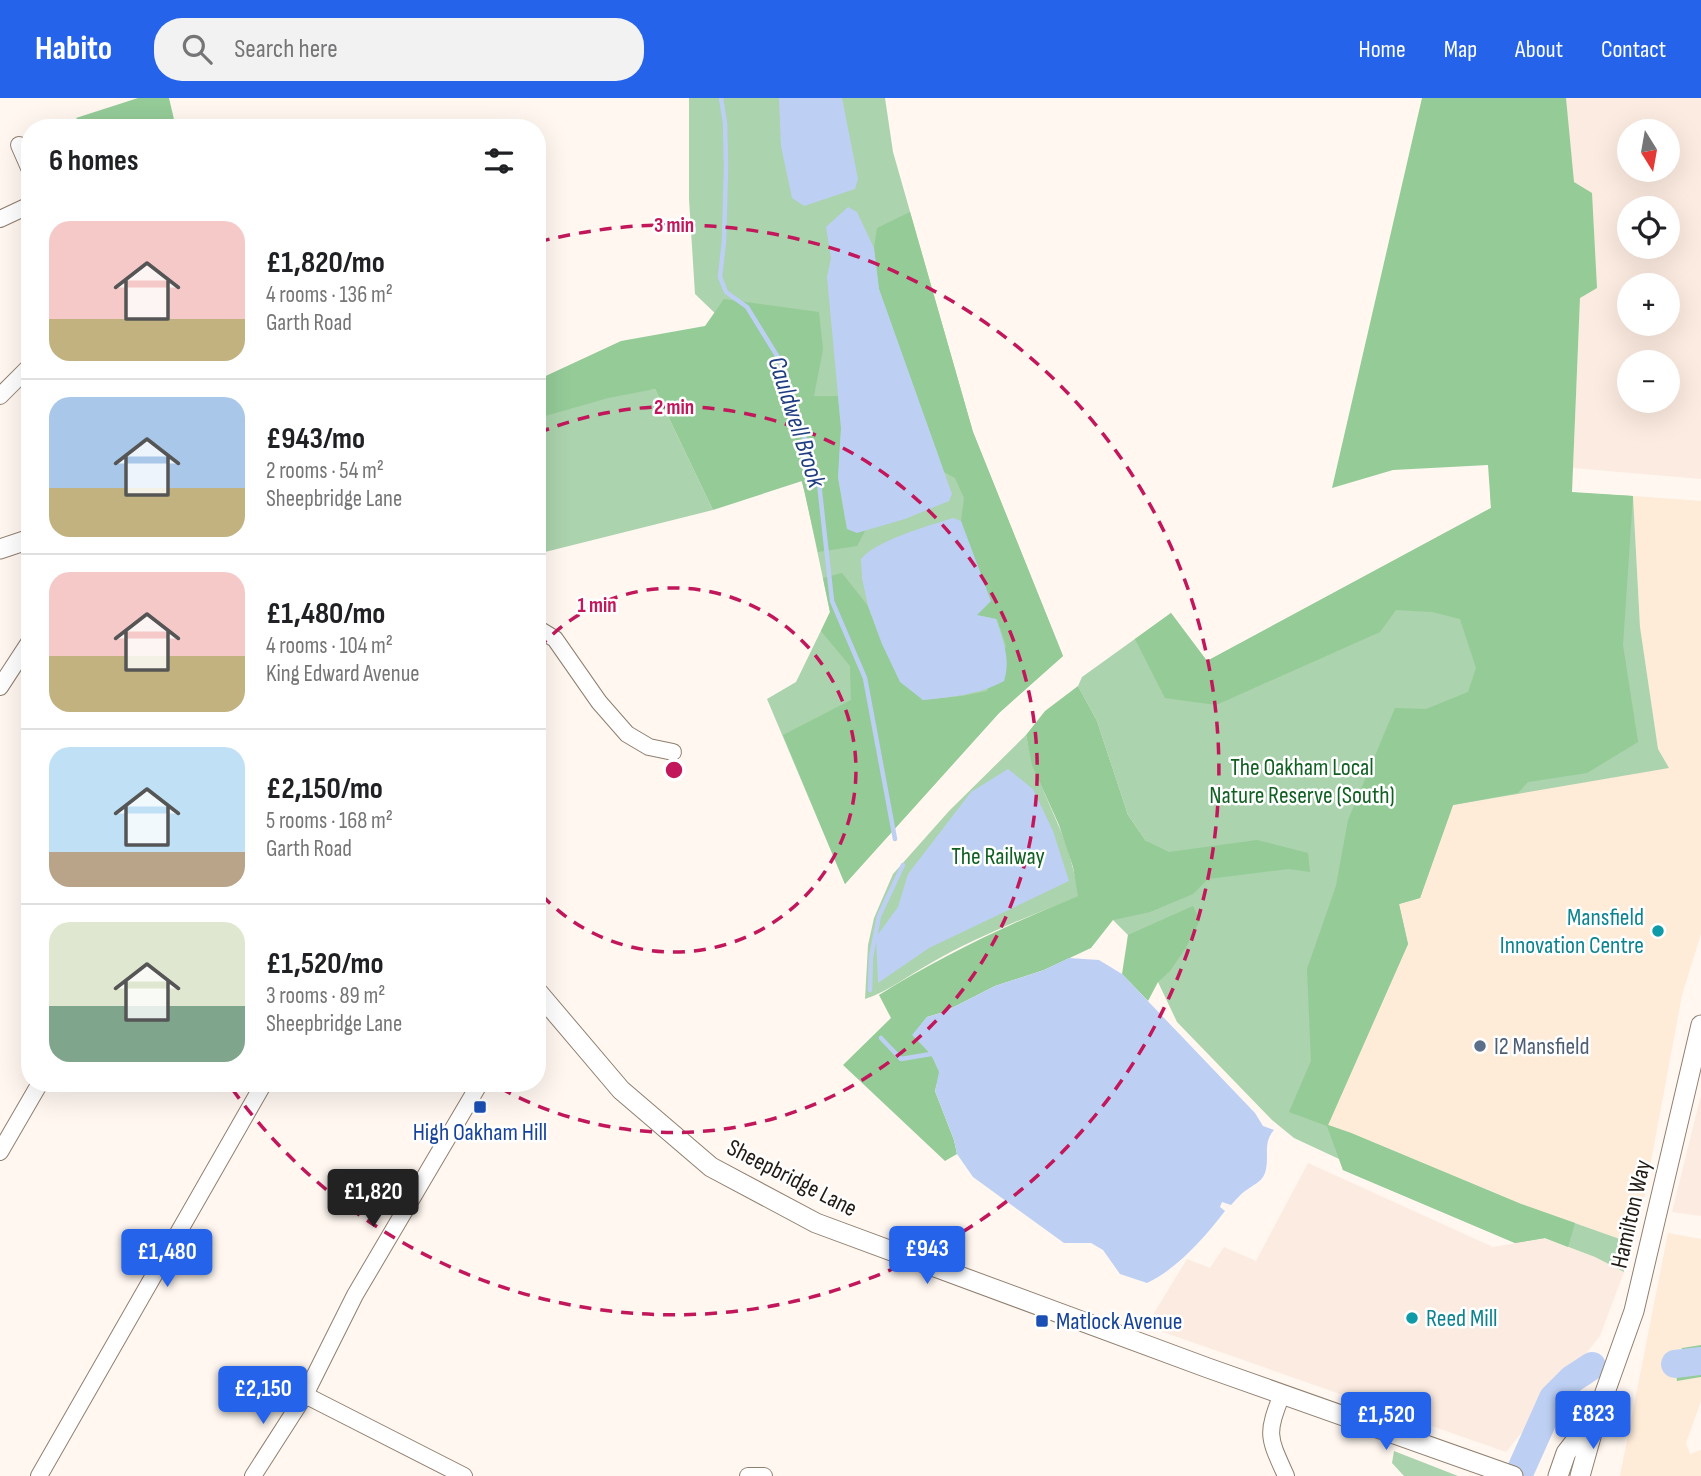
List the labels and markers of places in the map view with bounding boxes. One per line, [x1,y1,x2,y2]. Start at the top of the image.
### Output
centre of rings [662,758,686,782]
place label: Mansfield Innovation Centre [1500,903,1644,960]
marker: Mansfield Innovation Centre [1650,923,1666,939]
place label: I2 Mansfield [1494,1032,1590,1061]
marker: I2 Mansfield [1472,1038,1488,1054]
marker: High Oakham Hill [472,1099,488,1115]
place label: High Oakham Hill [413,1118,547,1147]
pin: £1,820 [316,1170,430,1229]
pin: £943 [886,1226,968,1286]
pin: £1,480 [110,1230,224,1289]
place label: Reed Mill [1426,1304,1498,1333]
place label: Matlock Avenue [1056,1307,1183,1336]
marker: Reed Mill [1404,1310,1420,1326]
marker: Matlock Avenue [1034,1313,1050,1329]
pin: £2,150 [206,1366,320,1426]
pin: £1,520 [1329,1392,1443,1452]
pin: £823 [1552,1392,1634,1451]

